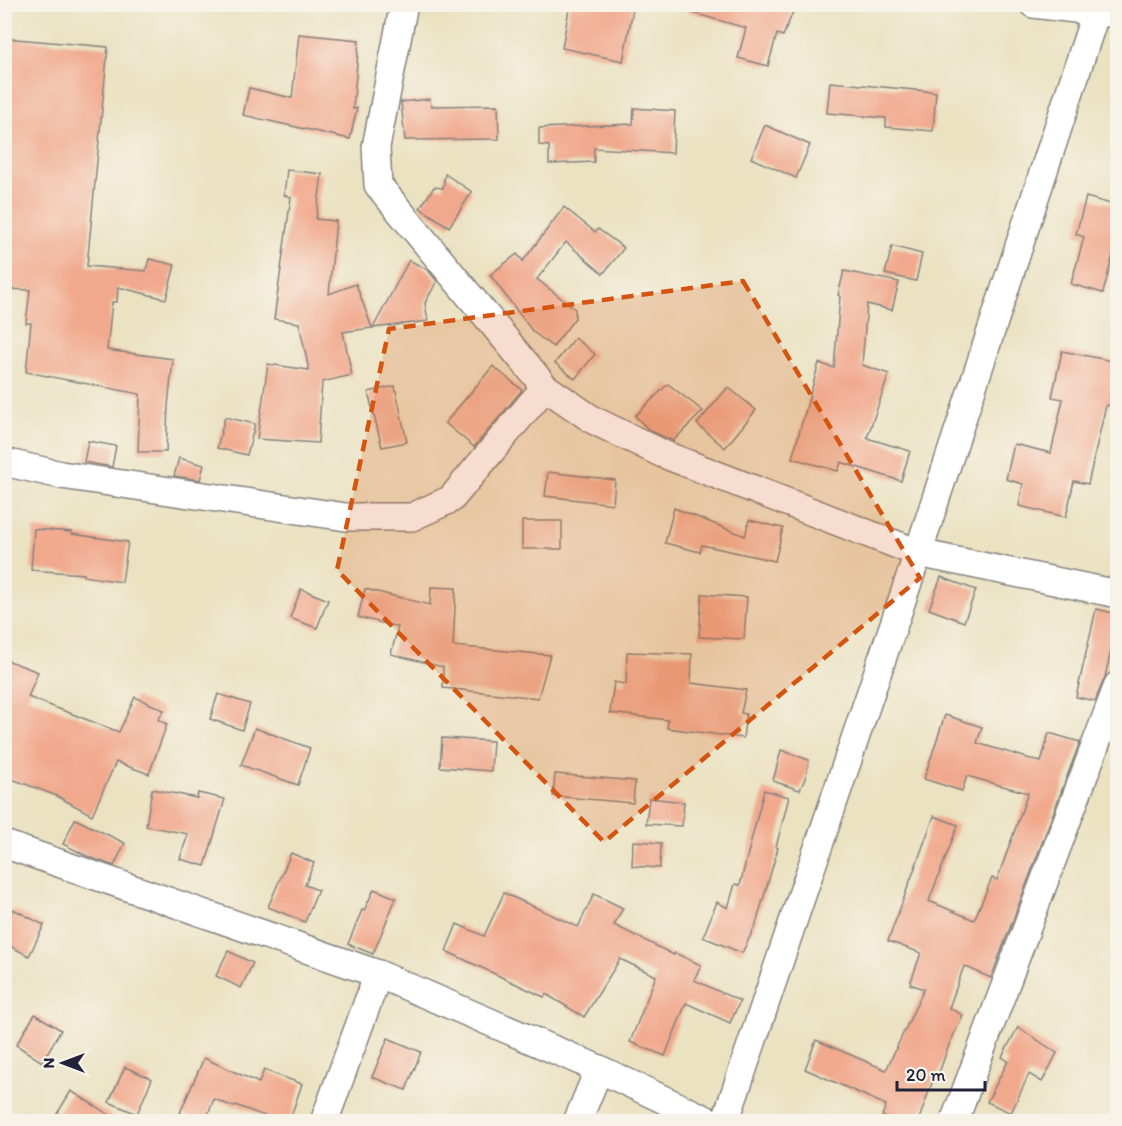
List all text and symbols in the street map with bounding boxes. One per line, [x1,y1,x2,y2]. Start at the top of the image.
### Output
north arrow [33,1033,93,1093]
scale bar [897,1054,986,1092]
text: N [39,1058,58,1068]
text: 20 m [906,1064,946,1086]

